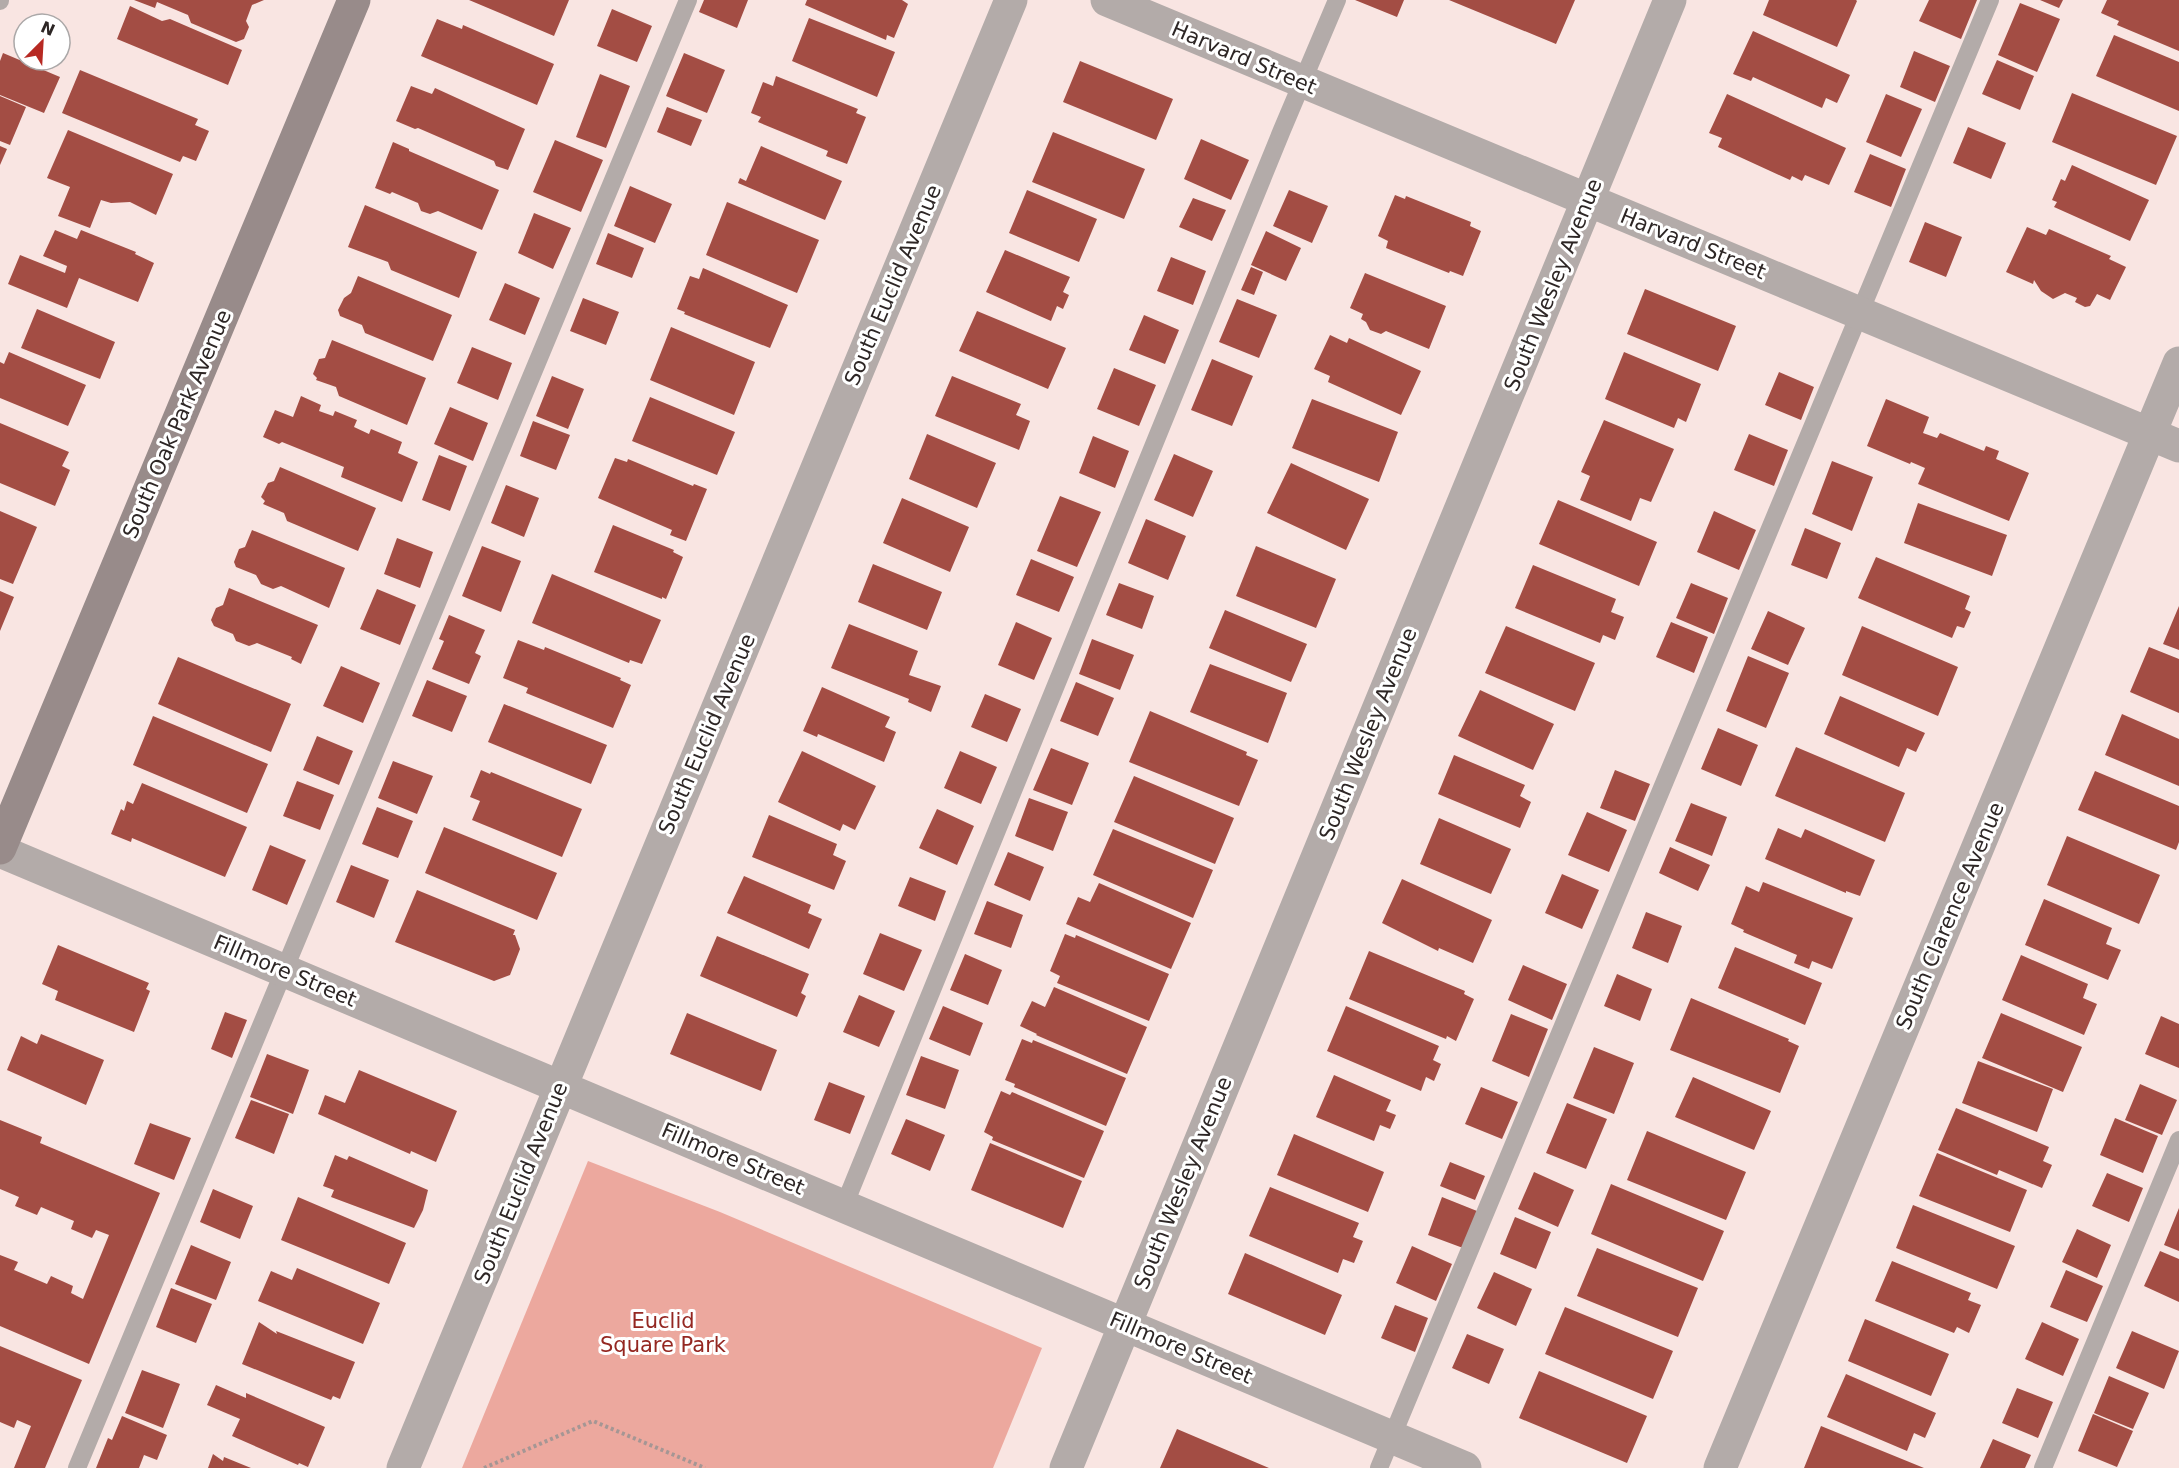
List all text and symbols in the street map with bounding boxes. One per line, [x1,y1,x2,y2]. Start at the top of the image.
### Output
north arrow [12,12,72,72]
text: N [38,17,58,40]
street label: Harvard Street [1168,17,1320,99]
street label: South Wesley Avenue [1499,175,1607,395]
street label: South Euclid Avenue [840,181,946,389]
street label: Harvard Street [1617,204,1769,284]
street label: South Oak Park Avenue [118,306,236,542]
street label: South Wesley Avenue [1314,624,1422,844]
street label: South Euclid Avenue [654,630,760,838]
street label: South Clarence Avenue [1891,799,2009,1033]
street label: Fillmore Street [210,930,360,1012]
street label: South Wesley Avenue [1129,1073,1237,1293]
street label: South Euclid Avenue [470,1079,572,1287]
street label: Fillmore Street [658,1118,808,1200]
street label: Fillmore Street [1106,1307,1256,1389]
park label: Euclid Square Park [600,1309,727,1357]

